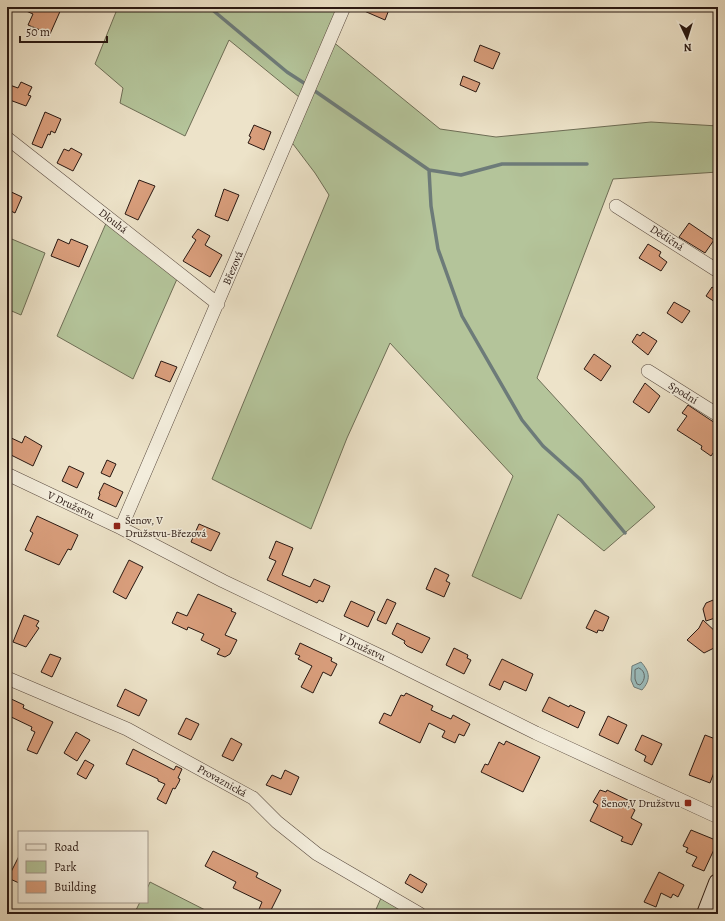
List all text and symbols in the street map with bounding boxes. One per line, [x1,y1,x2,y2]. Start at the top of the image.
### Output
scale bar [20,18,107,44]
north arrow [667,18,707,58]
text: 50 m [26,24,50,40]
text: N [683,40,692,55]
street label: Dlouhá [95,205,131,238]
street label: Dědičná [647,221,688,255]
street label: Březová [219,248,247,287]
street label: Spodní [665,378,701,408]
street label: V Družstvu [44,487,97,523]
place label: Šenov, V Družstvu-Březová [125,513,207,541]
marker: Šenov, V Družstvu-Březová [112,521,122,531]
street label: V Družstvu [335,629,388,665]
street label: Provaznická [195,761,250,801]
place label: Šenov,V Družstvu [601,796,680,811]
marker: Šenov,V Družstvu [683,798,693,808]
legend [18,831,148,903]
text: Road [54,839,80,855]
text: Park [54,859,77,875]
text: Building [54,879,96,895]

